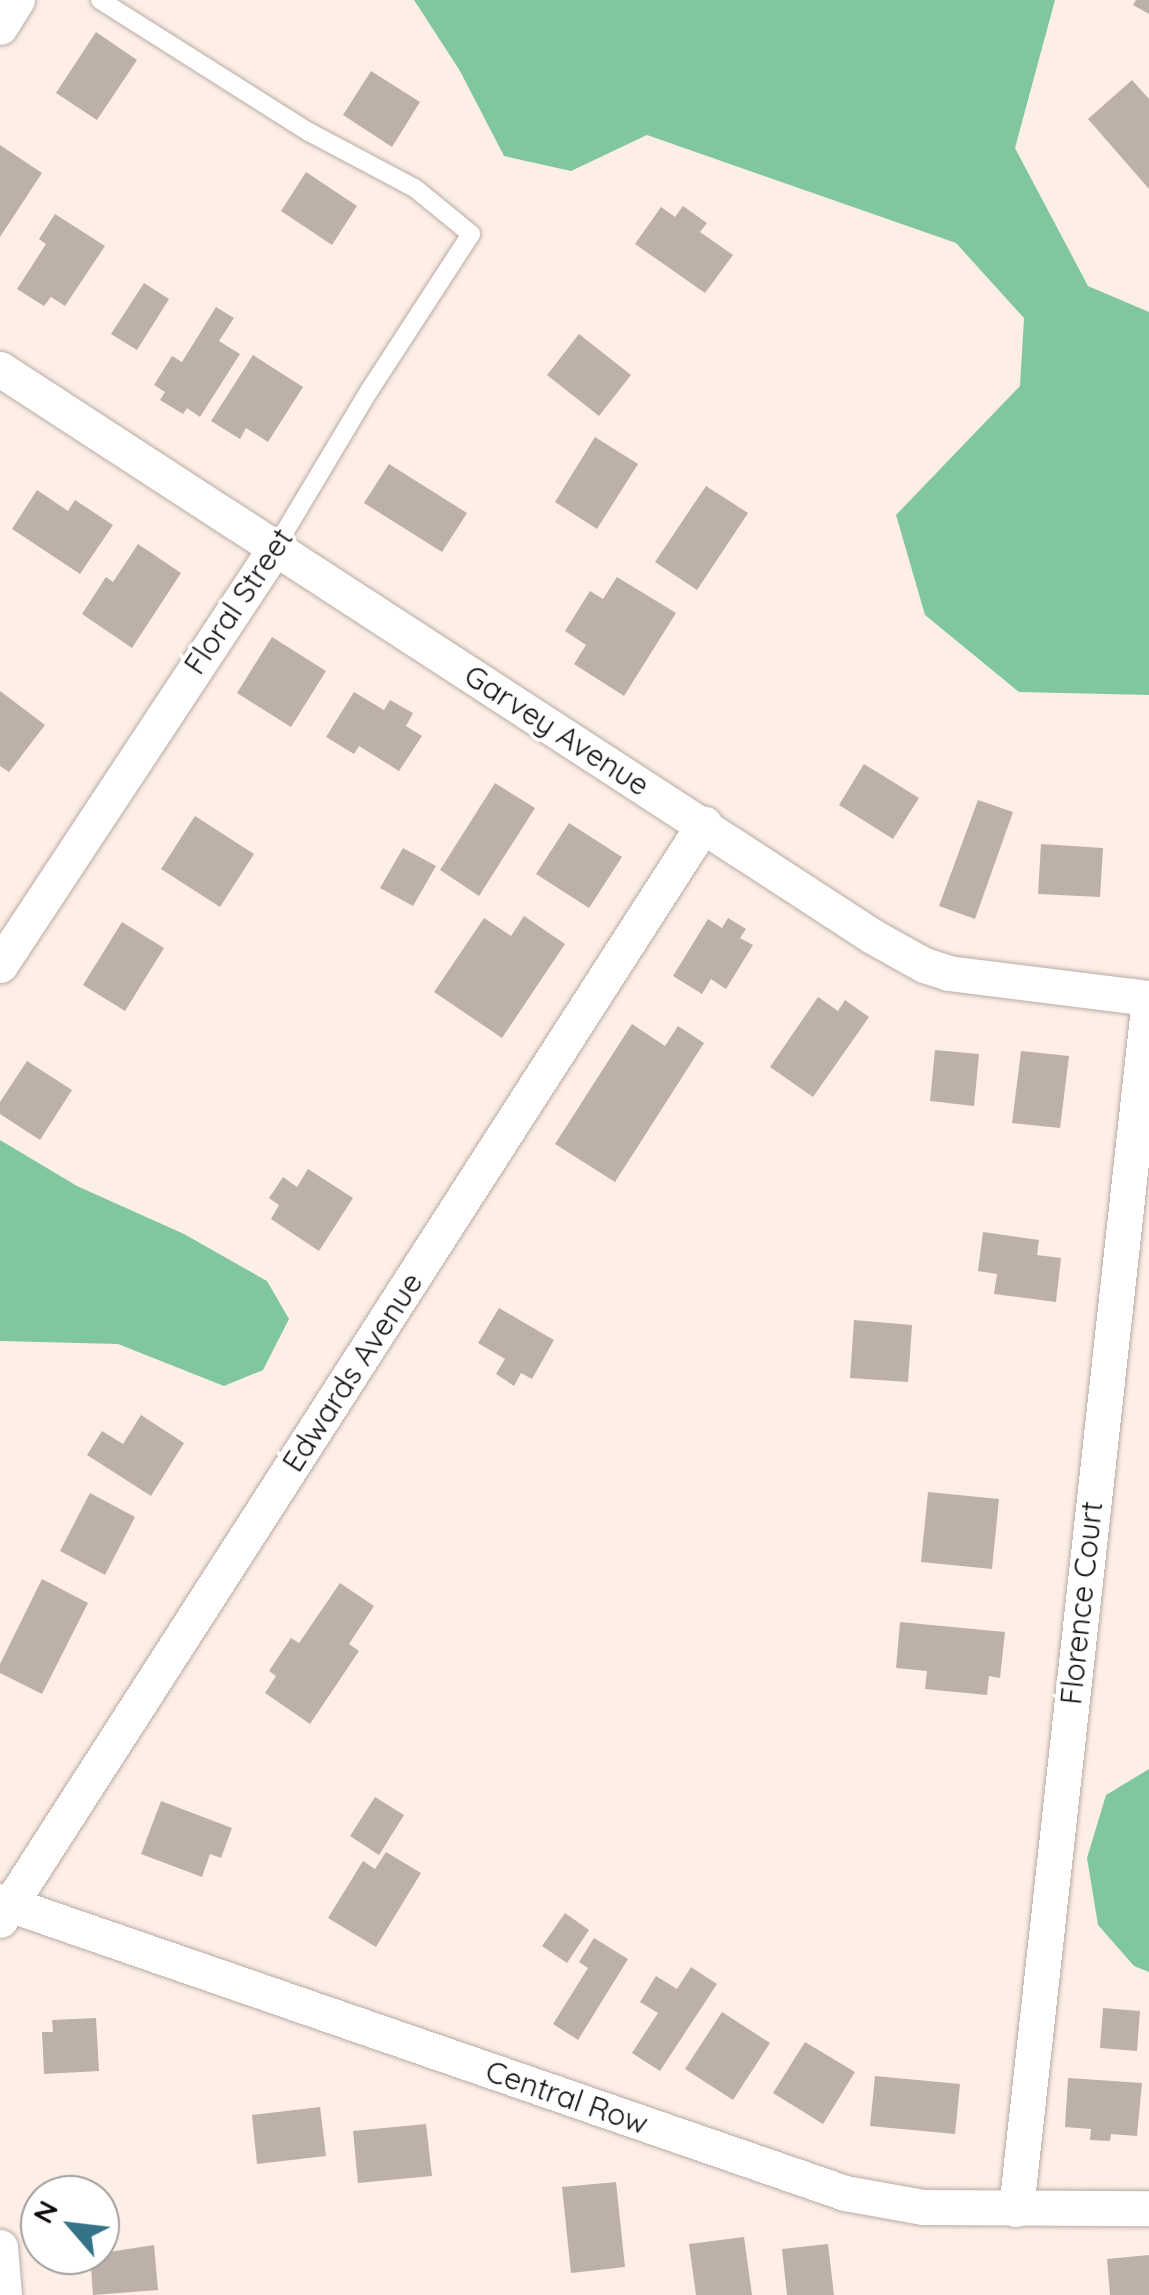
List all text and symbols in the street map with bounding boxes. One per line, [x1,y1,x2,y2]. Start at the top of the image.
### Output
street label: Floral Street [176,521,300,681]
street label: Garvey Avenue [458,657,656,803]
street label: Edwards Avenue [274,1266,430,1478]
street label: Florence Court [1052,1500,1110,1706]
street label: Central Row [481,2052,653,2142]
north arrow [20,2175,120,2275]
text: N [25,2194,65,2229]

